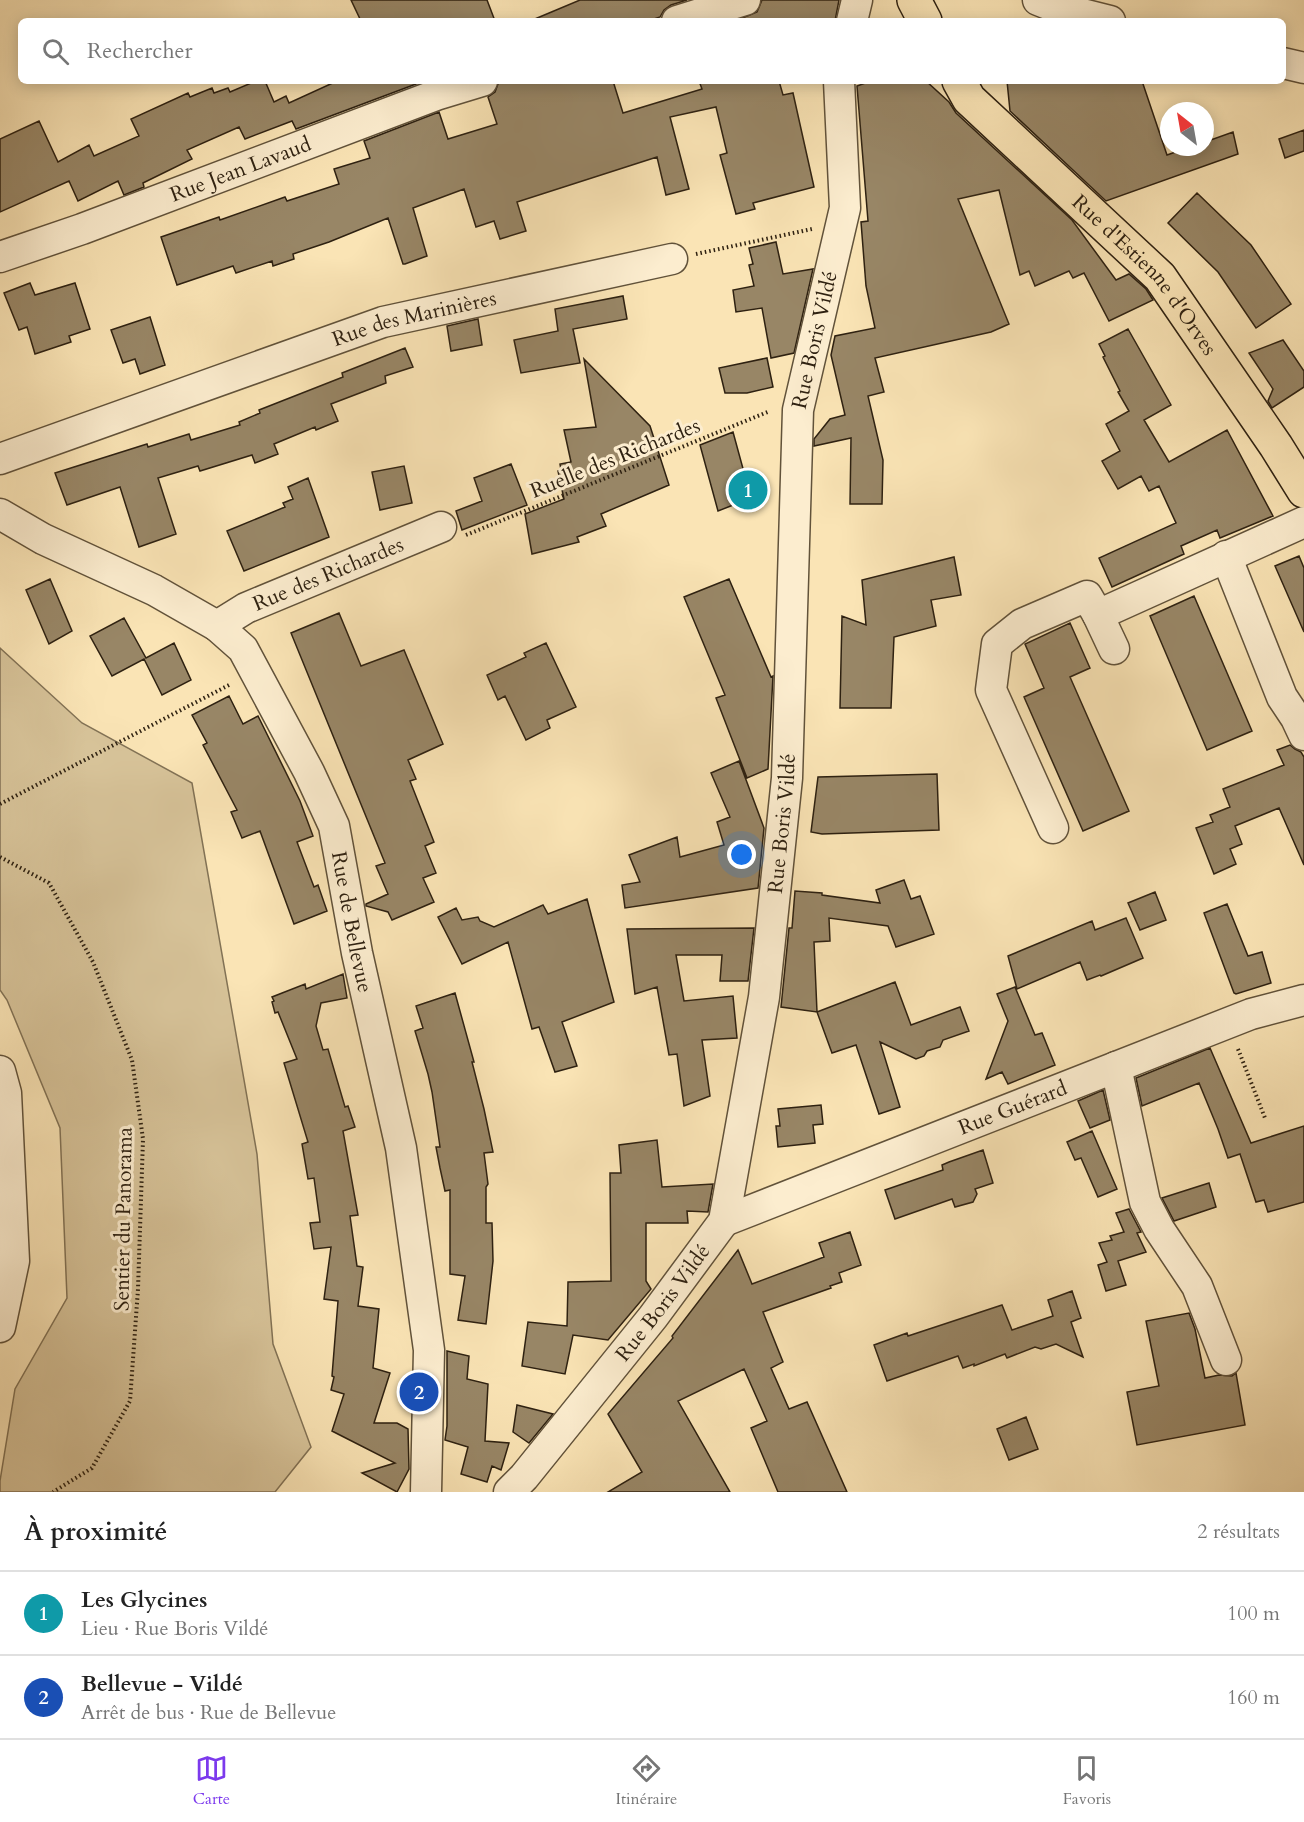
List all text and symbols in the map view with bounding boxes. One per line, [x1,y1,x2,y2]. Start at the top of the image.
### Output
search box [18,18,1286,84]
icon: search [39,35,72,68]
text: Rechercher [87,36,192,66]
north arrow [1160,102,1214,156]
street label: Rue Jean Lavaud [166,130,315,209]
street label: Rue d'Estienne d'Orves [1065,188,1224,361]
street label: Rue Boris Vildé [785,268,845,412]
street label: Rue des Marinières [328,284,499,354]
street label: Ruelle des Richardes [526,411,704,506]
pin: 1 [728,468,768,512]
street label: Rue des Richardes [248,530,408,619]
street label: Rue Boris Vildé [761,753,803,895]
your location [727,840,756,869]
street label: Rue de Bellevue [324,849,380,996]
street label: Rue Guérard [954,1074,1071,1143]
street label: Sentier du Panorama [107,1127,140,1311]
street label: Rue Boris Vildé [609,1238,717,1368]
pin: 2 [400,1370,438,1414]
text: À proximité [24,1514,167,1549]
text: 2 résultats [1197,1518,1280,1545]
text: Les Glycines [81,1585,208,1615]
text: 1 [38,1600,49,1627]
text: 100 m [1227,1600,1280,1627]
text: Lieu · Rue Boris Vildé [81,1615,268,1642]
text: Bellevue - Vildé [81,1669,243,1699]
text: 2 [38,1684,49,1711]
text: 160 m [1227,1684,1280,1711]
text: Arrêt de bus · Rue de Bellevue [81,1699,336,1726]
tab: Carte [193,1752,230,1810]
tab: Itinéraire [616,1752,677,1810]
tab: Favoris [1063,1752,1111,1810]

